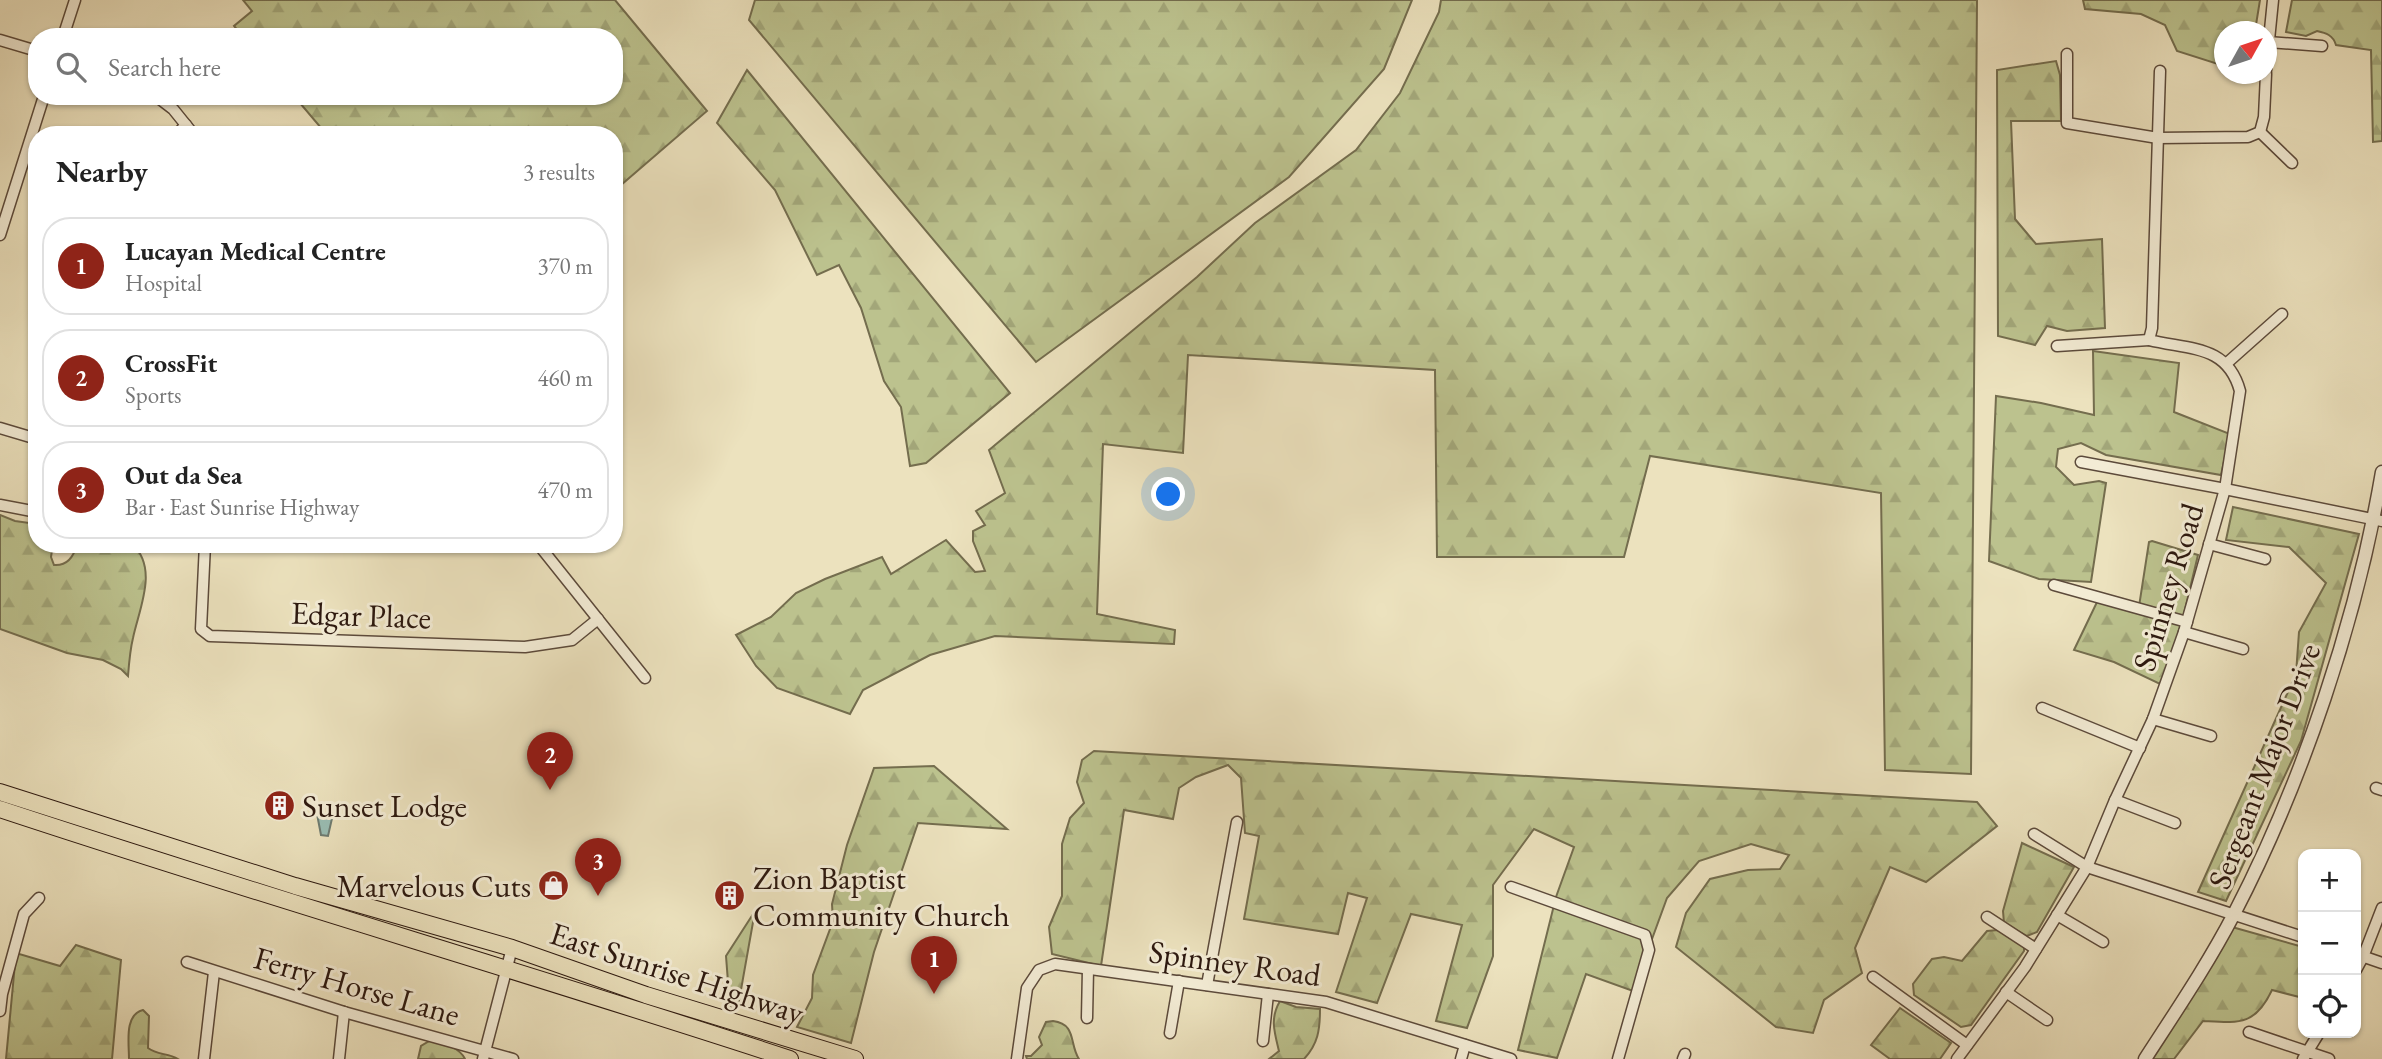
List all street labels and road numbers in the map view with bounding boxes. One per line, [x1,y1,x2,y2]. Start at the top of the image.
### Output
street label: Spinney Road [2123,497,2214,676]
street label: Edgar Place [290,592,432,638]
street label: Sergeant Major Drive [2198,637,2330,895]
street label: East Sunrise Highway [545,912,810,1034]
street label: Spinney Road [1146,930,1324,996]
street label: Ferry Horse Lane [249,937,465,1035]

